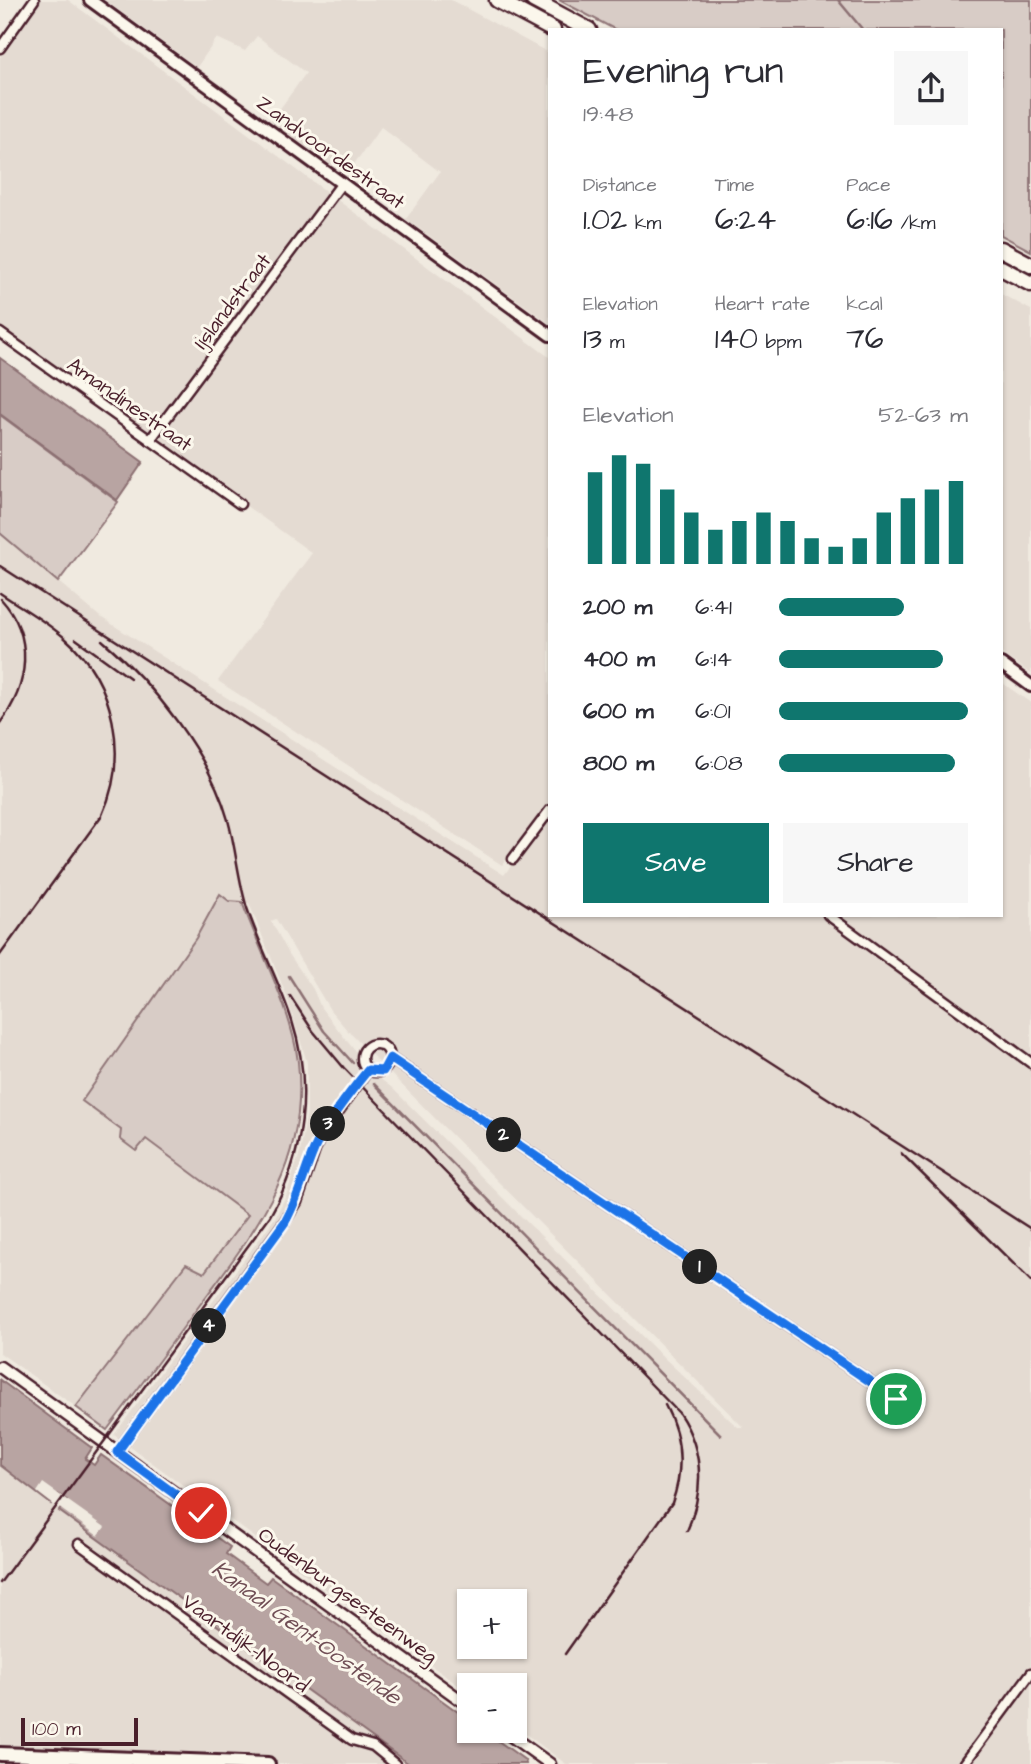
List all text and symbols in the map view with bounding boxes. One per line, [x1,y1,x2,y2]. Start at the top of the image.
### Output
text: Evening run [583,46,784,98]
button: share [894,51,968,125]
street label: Zandvoordestraat [251,89,411,216]
text: 19:48 [583,98,633,130]
text: Distance [583,172,657,199]
text: Time [715,172,754,199]
text: Pace [846,172,890,199]
text: 1.02 [583,199,627,241]
text: 6:24 [715,199,776,241]
text: 6:16 [846,199,893,241]
text: km [627,210,661,237]
text: /km [893,210,936,237]
street label: Ijslandstraat [187,247,278,355]
text: Elevation [583,291,658,318]
text: Heart rate [715,291,810,318]
text: kcal [846,291,883,318]
text: 13 [583,318,602,360]
text: 140 [715,318,758,360]
text: 76 [846,318,884,360]
text: m [602,329,625,356]
text: bpm [758,329,801,356]
street label: Amandinestraat [61,350,199,459]
text: Elevation [583,399,674,431]
text: 52–63 m [878,399,968,431]
text: 200 m [583,591,652,623]
text: 6:41 [695,591,732,623]
text: 400 m [583,643,655,675]
text: 6:14 [695,643,732,675]
text: 600 m [583,695,654,727]
text: 6:01 [695,695,731,727]
text: 800 m [583,747,654,779]
text: 6:08 [695,747,743,779]
button: Save [583,823,769,903]
button: Share [783,823,968,903]
pin: 3 [310,1106,346,1142]
text: 3 [323,1110,332,1137]
pin: 2 [486,1118,522,1152]
text: 2 [498,1121,509,1148]
pin: 1 [682,1250,718,1284]
text: 1 [698,1253,701,1280]
pin: 4 [192,1308,227,1344]
text: 4 [202,1312,215,1339]
pin [866,1369,926,1429]
icon: arrive [877,1380,915,1418]
pin [171,1483,231,1543]
icon: check [182,1494,220,1532]
street label: Oudenburgsesteenweg [251,1520,444,1672]
water label: Kanaal Gent-Oostende [205,1553,409,1713]
street label: Vaartdijk-Noord [176,1587,315,1700]
map controls [457,1589,527,1743]
button: + [457,1589,527,1659]
button: − [457,1673,527,1743]
scale bar [21,1715,138,1747]
text: 100 m [32,1716,81,1743]

